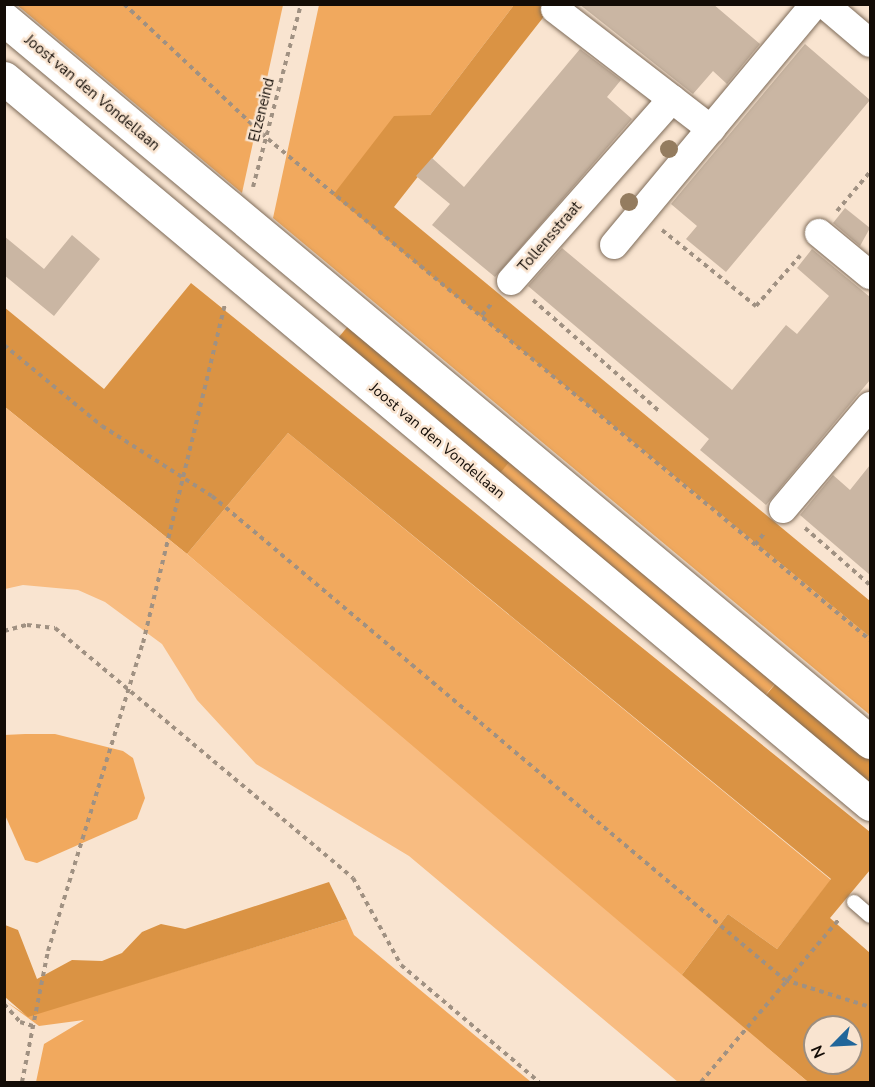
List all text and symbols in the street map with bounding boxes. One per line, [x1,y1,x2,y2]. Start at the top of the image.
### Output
street label: Joost van den Vondellaan [21,31,163,155]
street label: Elzeneind [245,76,279,144]
street label: Tollensstraat [514,198,586,276]
street label: Joost van den Vondellaan [366,379,508,503]
north arrow [803,1015,863,1075]
text: N [806,1042,831,1061]

